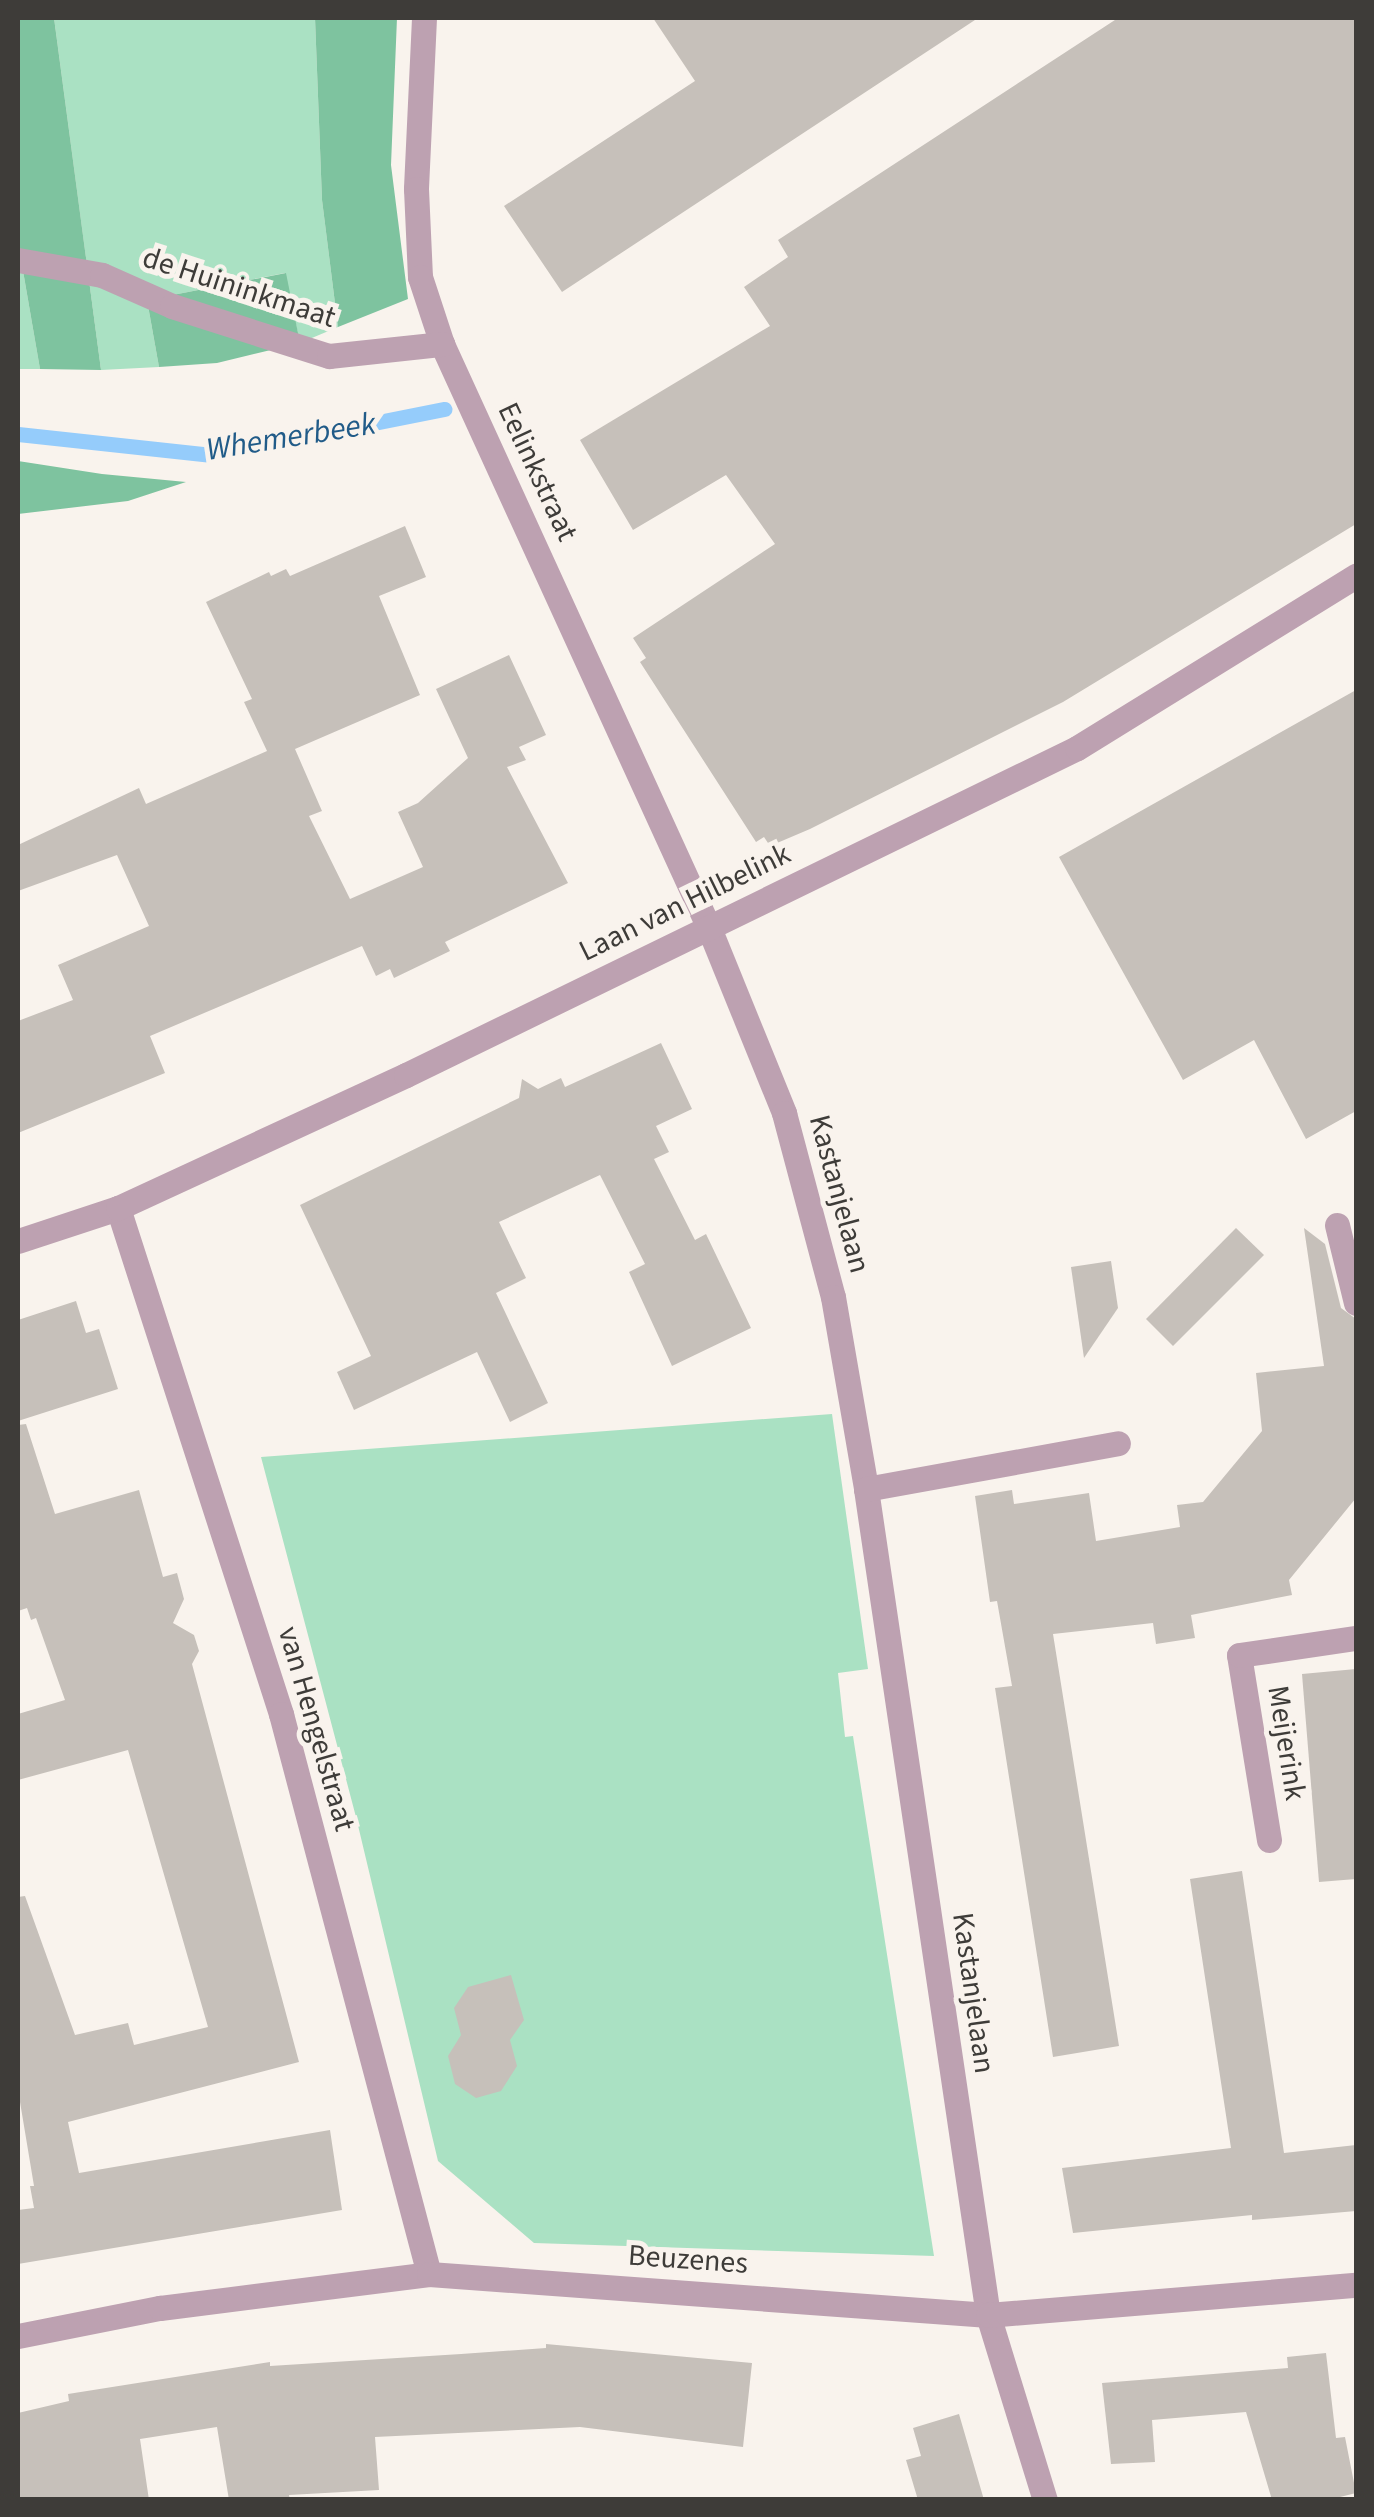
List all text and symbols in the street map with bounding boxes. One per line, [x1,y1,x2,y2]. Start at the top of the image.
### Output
street label: de Huininkmaat [138,240,340,336]
street label: Eelinkstraat [489,397,585,547]
water label: Whemerbeek [203,405,379,469]
street label: Laan van Hilbelink [574,836,796,970]
street label: Kastanjelaan [801,1111,877,1277]
street label: van Hengelstraat [270,1623,362,1835]
street label: Meijerink [1259,1683,1313,1803]
street label: Kastanjelaan [944,1910,1002,2076]
street label: Beuzenes [627,2238,749,2282]

